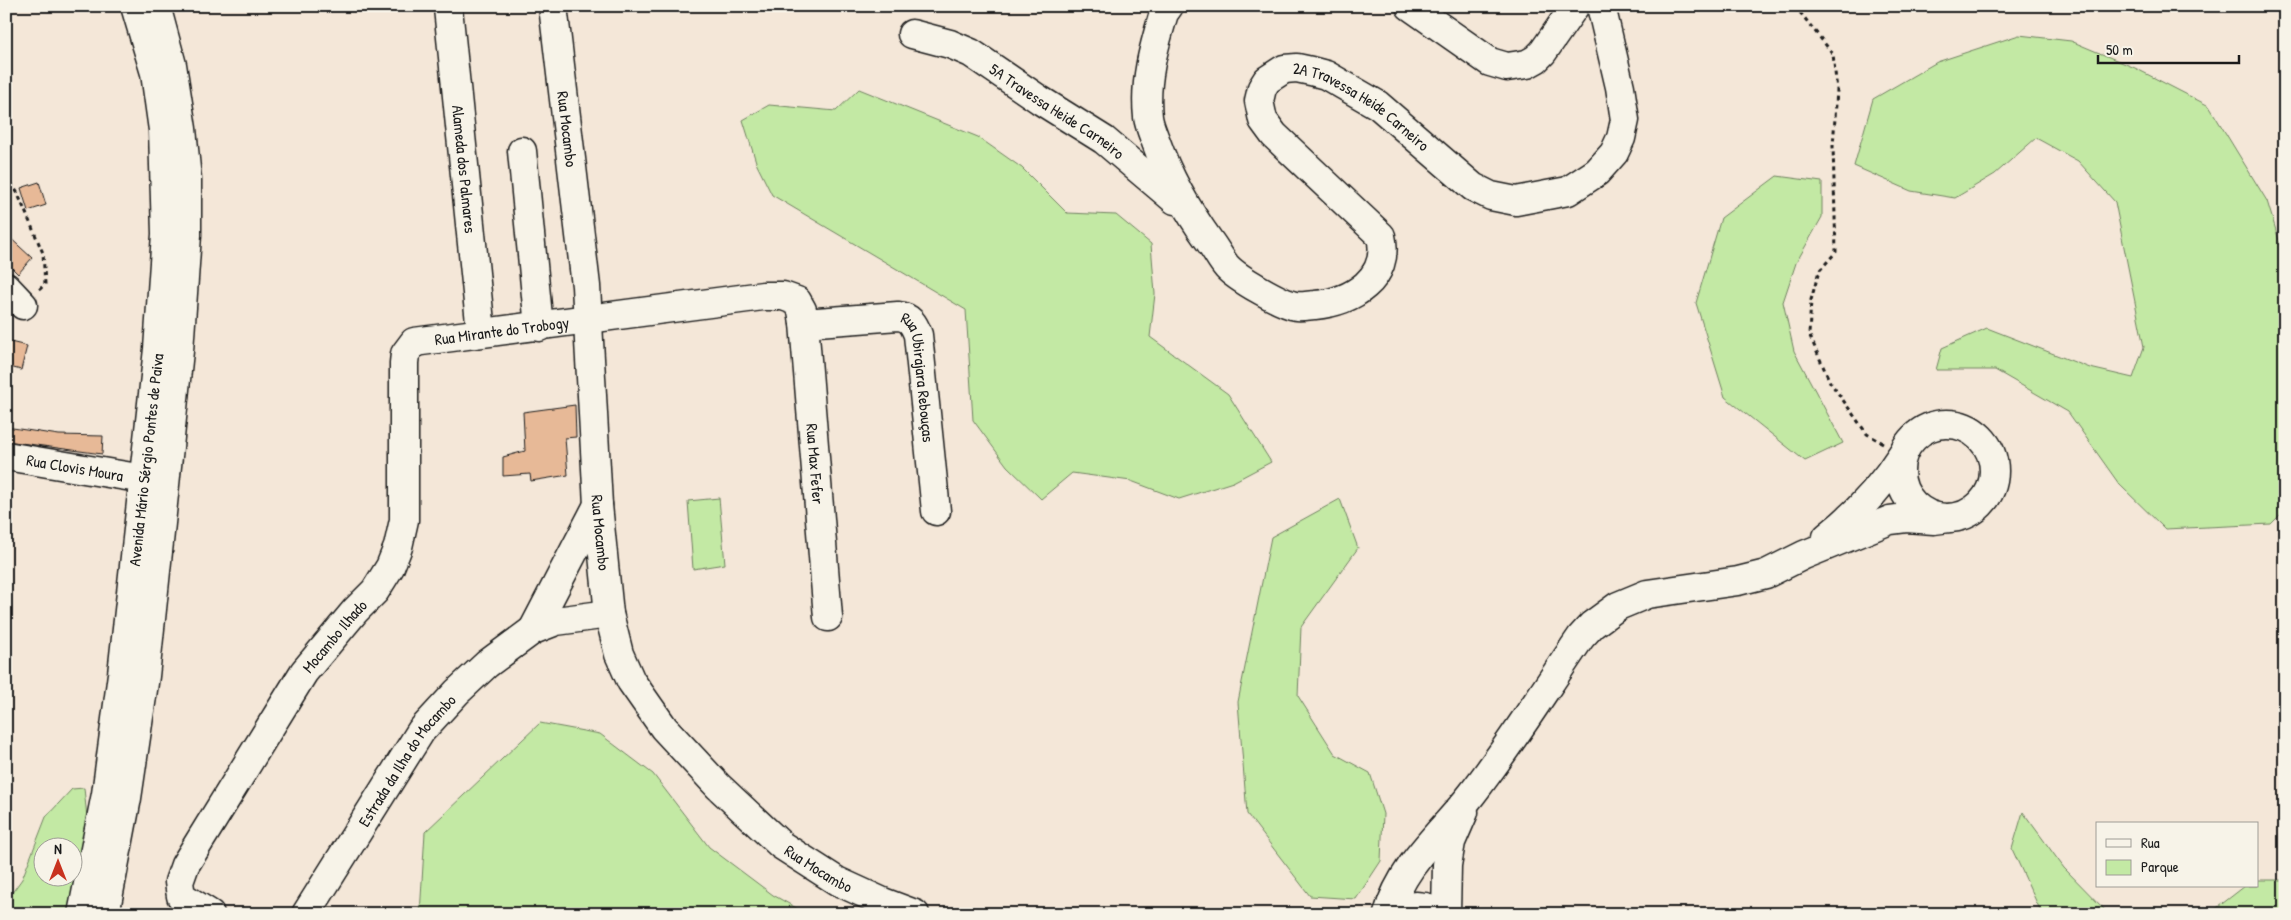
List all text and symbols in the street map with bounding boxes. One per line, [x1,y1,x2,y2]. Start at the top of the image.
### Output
scale bar [2098,32,2240,64]
text: 50 m [2106,39,2133,60]
street label: 2A Travessa Heide Carneiro [1292,57,1435,156]
street label: 5A Travessa Heide Carneiro [985,58,1130,164]
street label: Rua Mocambo [552,90,583,169]
street label: Alameda dos Palmares [447,104,482,234]
street label: Rua Ubirajara Rebouças [898,306,940,443]
street label: Rua Mirante do Trobogy [433,311,571,350]
street label: Avenida Mário Sérgio Pontes de Paiva [123,352,168,567]
street label: Rua Max Fefer [801,423,830,505]
street label: Rua Clovis Moura [25,449,125,486]
street label: Rua Mocambo [586,494,616,572]
street label: Mocambo Ilhado [297,594,372,677]
street label: Estrada da Ilha do Mocambo [353,689,461,831]
legend [2096,822,2258,888]
text: Rua [2141,832,2160,853]
north arrow [32,838,82,888]
text: N [54,839,62,858]
street label: Rua Mocambo [780,839,857,898]
text: Parque [2141,856,2179,877]

